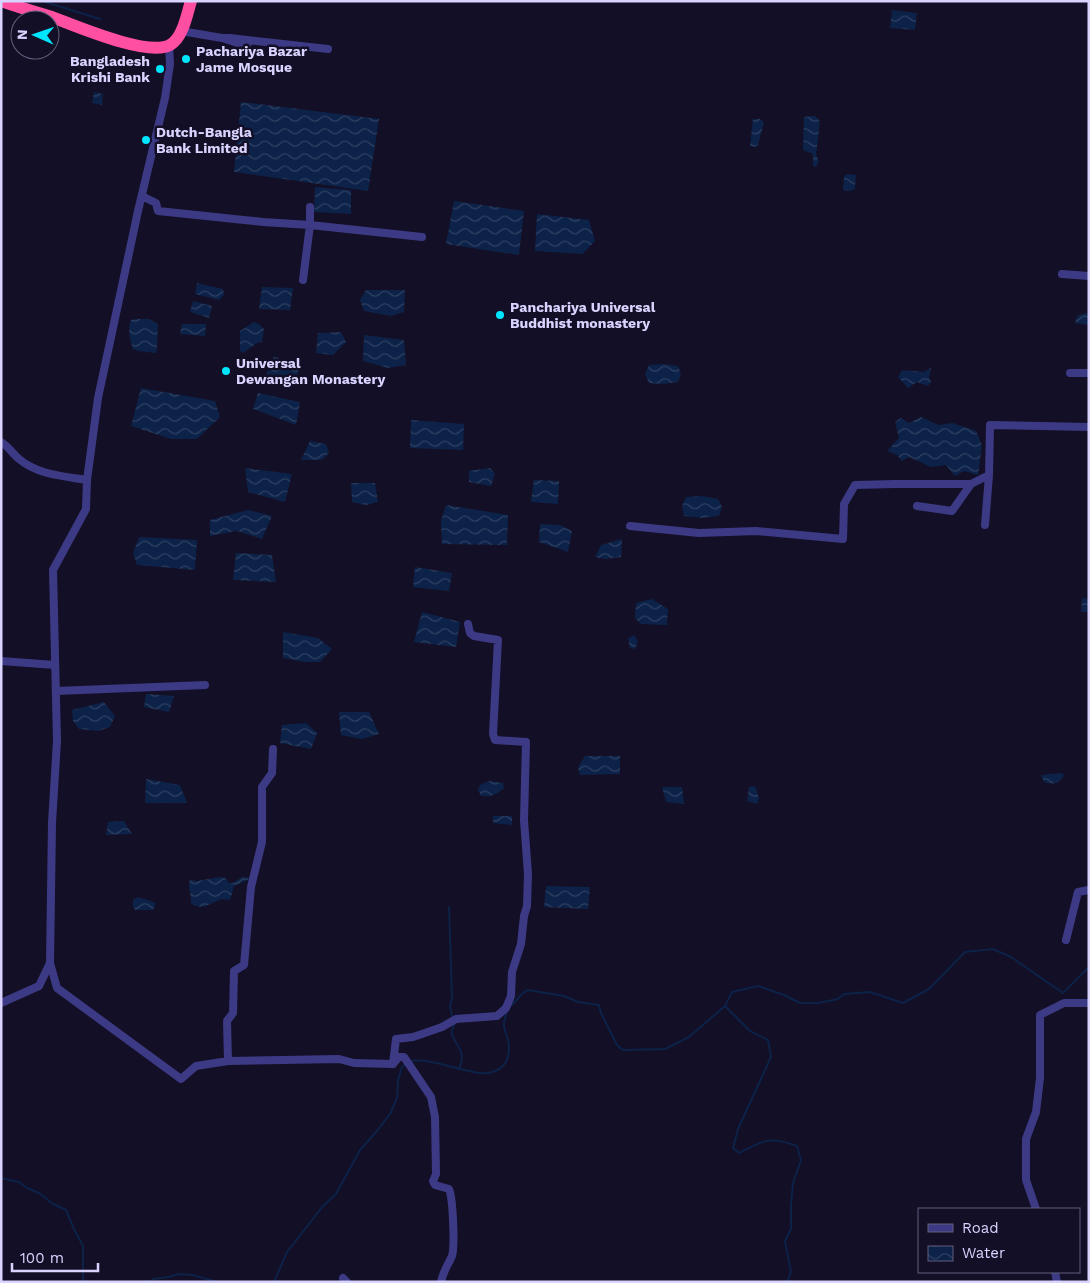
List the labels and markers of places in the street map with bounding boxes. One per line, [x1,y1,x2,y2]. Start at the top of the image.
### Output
place label: Pachariya Bazar Jame Mosque [196,43,307,75]
place label: Bangladesh Krishi Bank [70,53,150,85]
marker: Pachariya Bazar Jame Mosque [180,53,192,65]
marker: Bangladesh Krishi Bank [154,63,166,75]
place label: Dutch-Bangla Bank Limited [156,124,253,156]
marker: Dutch-Bangla Bank Limited [140,134,152,146]
place label: Panchariya Universal Buddhist monastery [510,299,656,331]
marker: Panchariya Universal Buddhist monastery [494,309,506,321]
place label: Universal Dewangan Monastery [236,355,385,387]
marker: Universal Dewangan Monastery [220,365,232,377]

